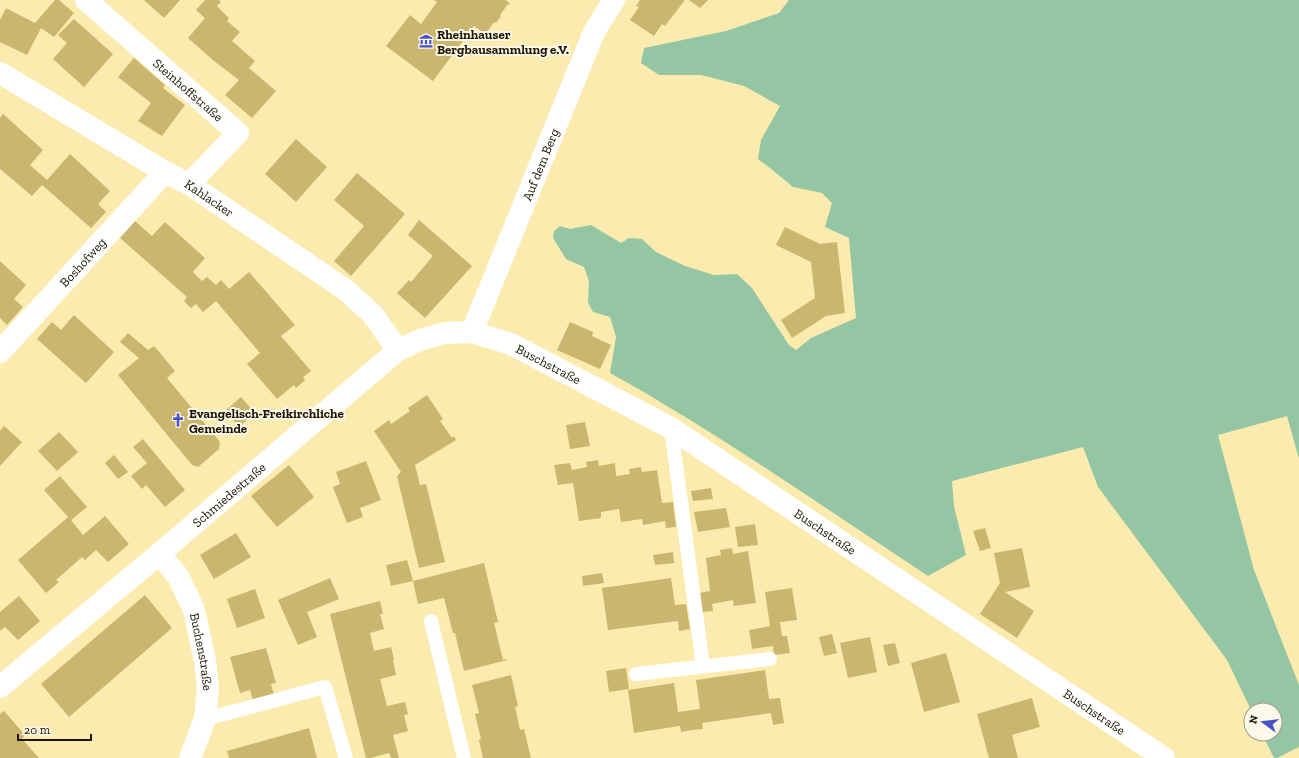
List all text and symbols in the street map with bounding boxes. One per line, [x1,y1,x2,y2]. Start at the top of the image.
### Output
place label: Rheinhauser Bergbausammlung e.V. [437,27,569,57]
museum icon: Rheinhauser Bergbausammlung e.V. [418,33,434,49]
street label: Steinhoffstraße [150,55,226,124]
street label: Auf dem Berg [519,126,562,203]
street label: Kahlacker [182,176,237,220]
street label: Boshofweg [57,235,109,290]
street label: Buschstraße [513,341,583,387]
place label: Evangelisch-Freikirchliche Gemeinde [189,406,344,436]
church icon: Evangelisch-Freikirchliche Gemeinde [170,412,186,428]
street label: Schmiedestraße [189,459,269,530]
street label: Buschstraße [791,506,859,558]
street label: Buchenstraße [187,611,215,691]
street label: Buschstraße [1061,686,1128,738]
north arrow [1243,702,1283,742]
text: N [1246,713,1261,725]
scale bar [18,716,91,742]
text: 20 m [24,723,51,737]

